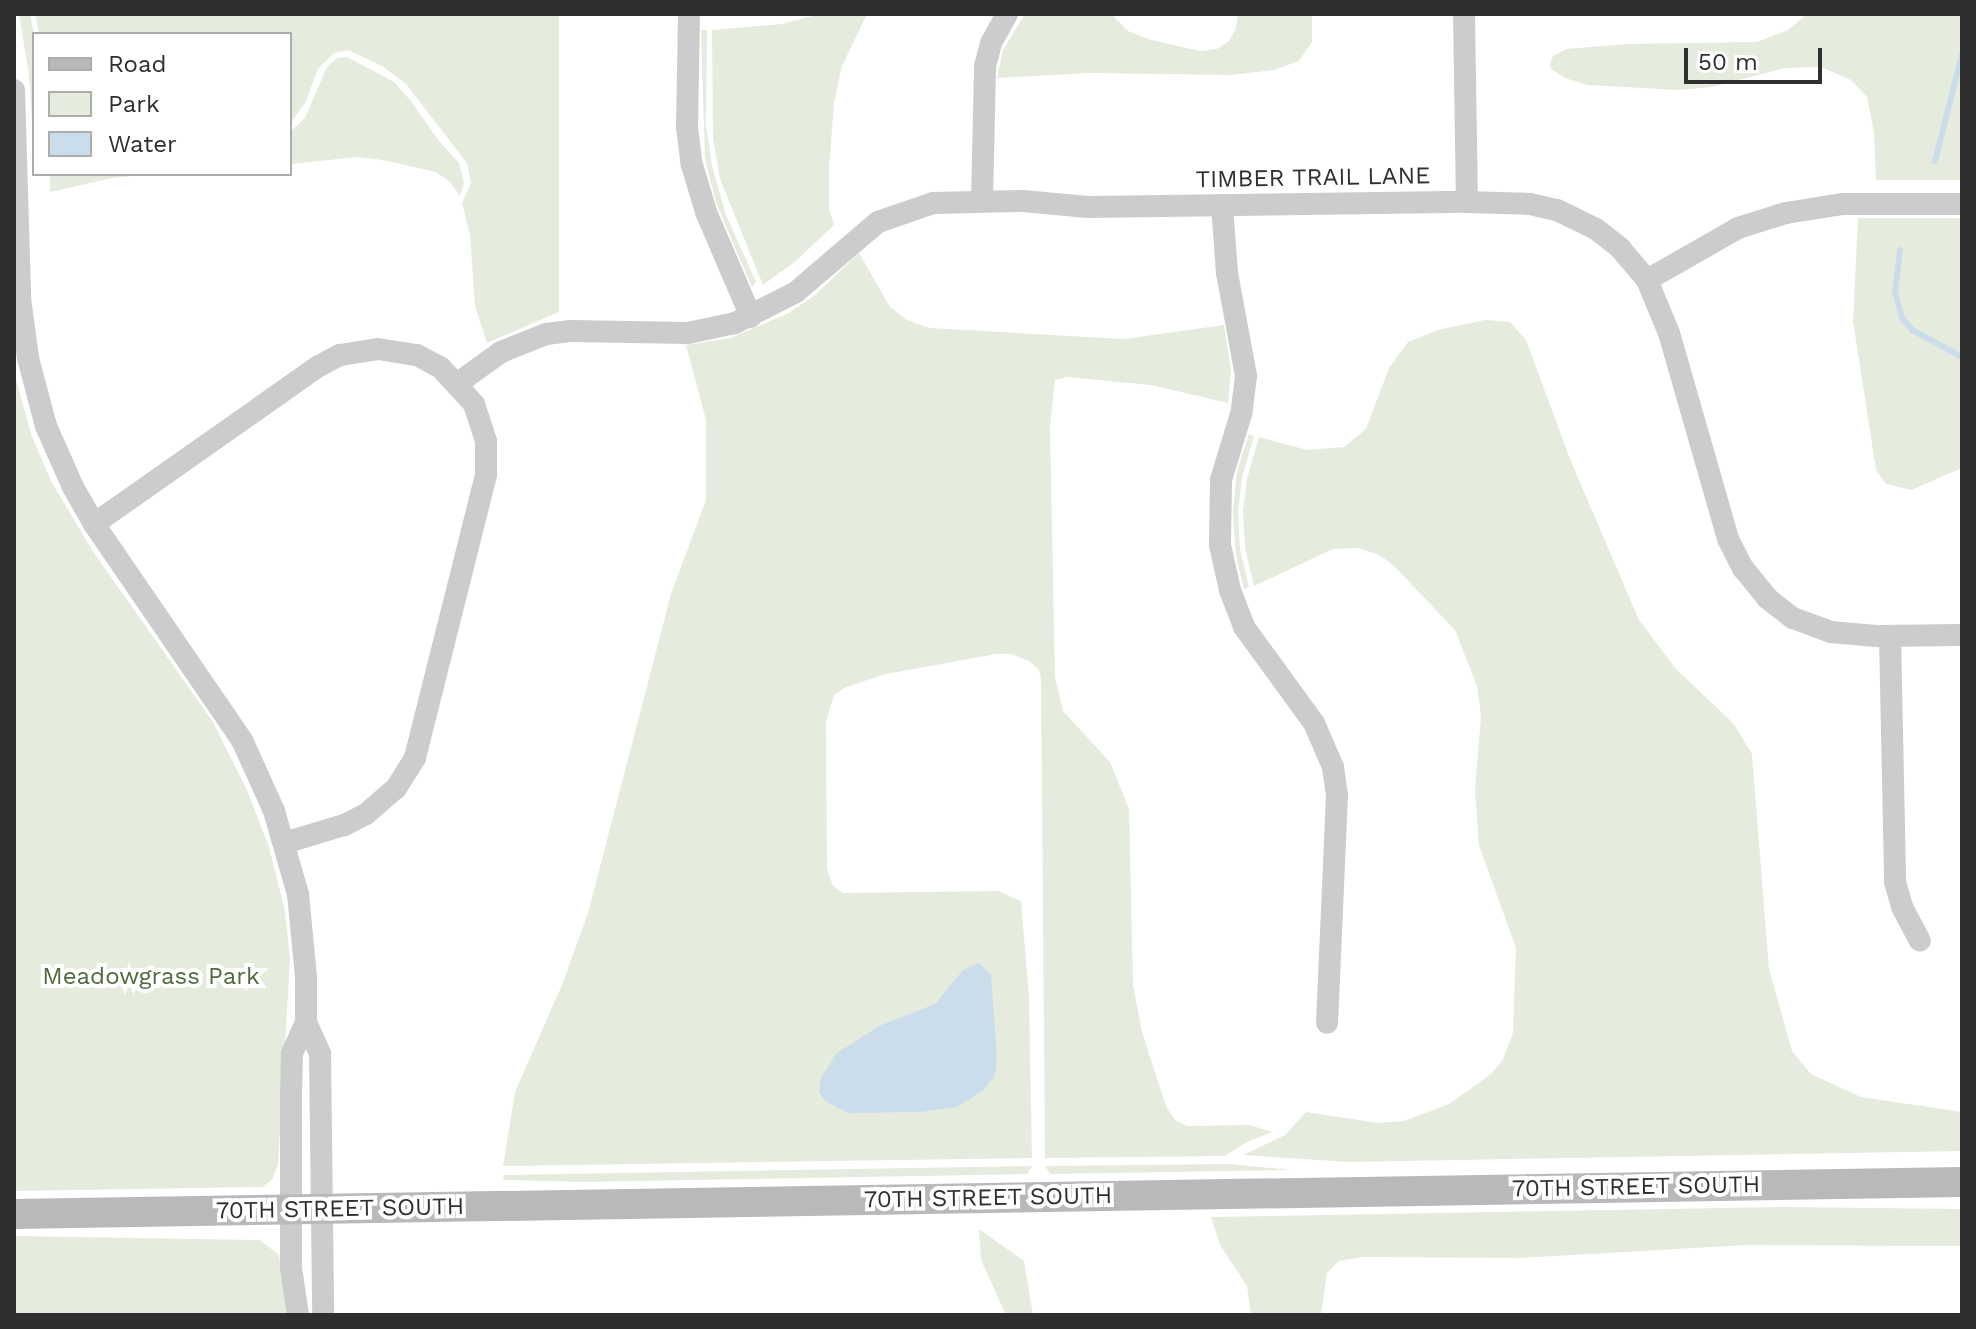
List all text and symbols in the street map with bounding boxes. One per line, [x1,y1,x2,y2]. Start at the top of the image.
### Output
legend [32,32,292,176]
scale bar [1688,32,1826,82]
text: 50 m [1698,48,1758,76]
text: Road [108,50,167,78]
text: Park [108,90,160,118]
text: Water [108,130,177,158]
street label: TIMBER TRAIL LANE [1195,162,1431,194]
park label: Meadowgrass Park [42,963,260,991]
street label: 70TH STREET SOUTH [1511,1170,1761,1204]
street label: 70TH STREET SOUTH [863,1181,1113,1215]
street label: 70TH STREET SOUTH [215,1192,465,1226]

